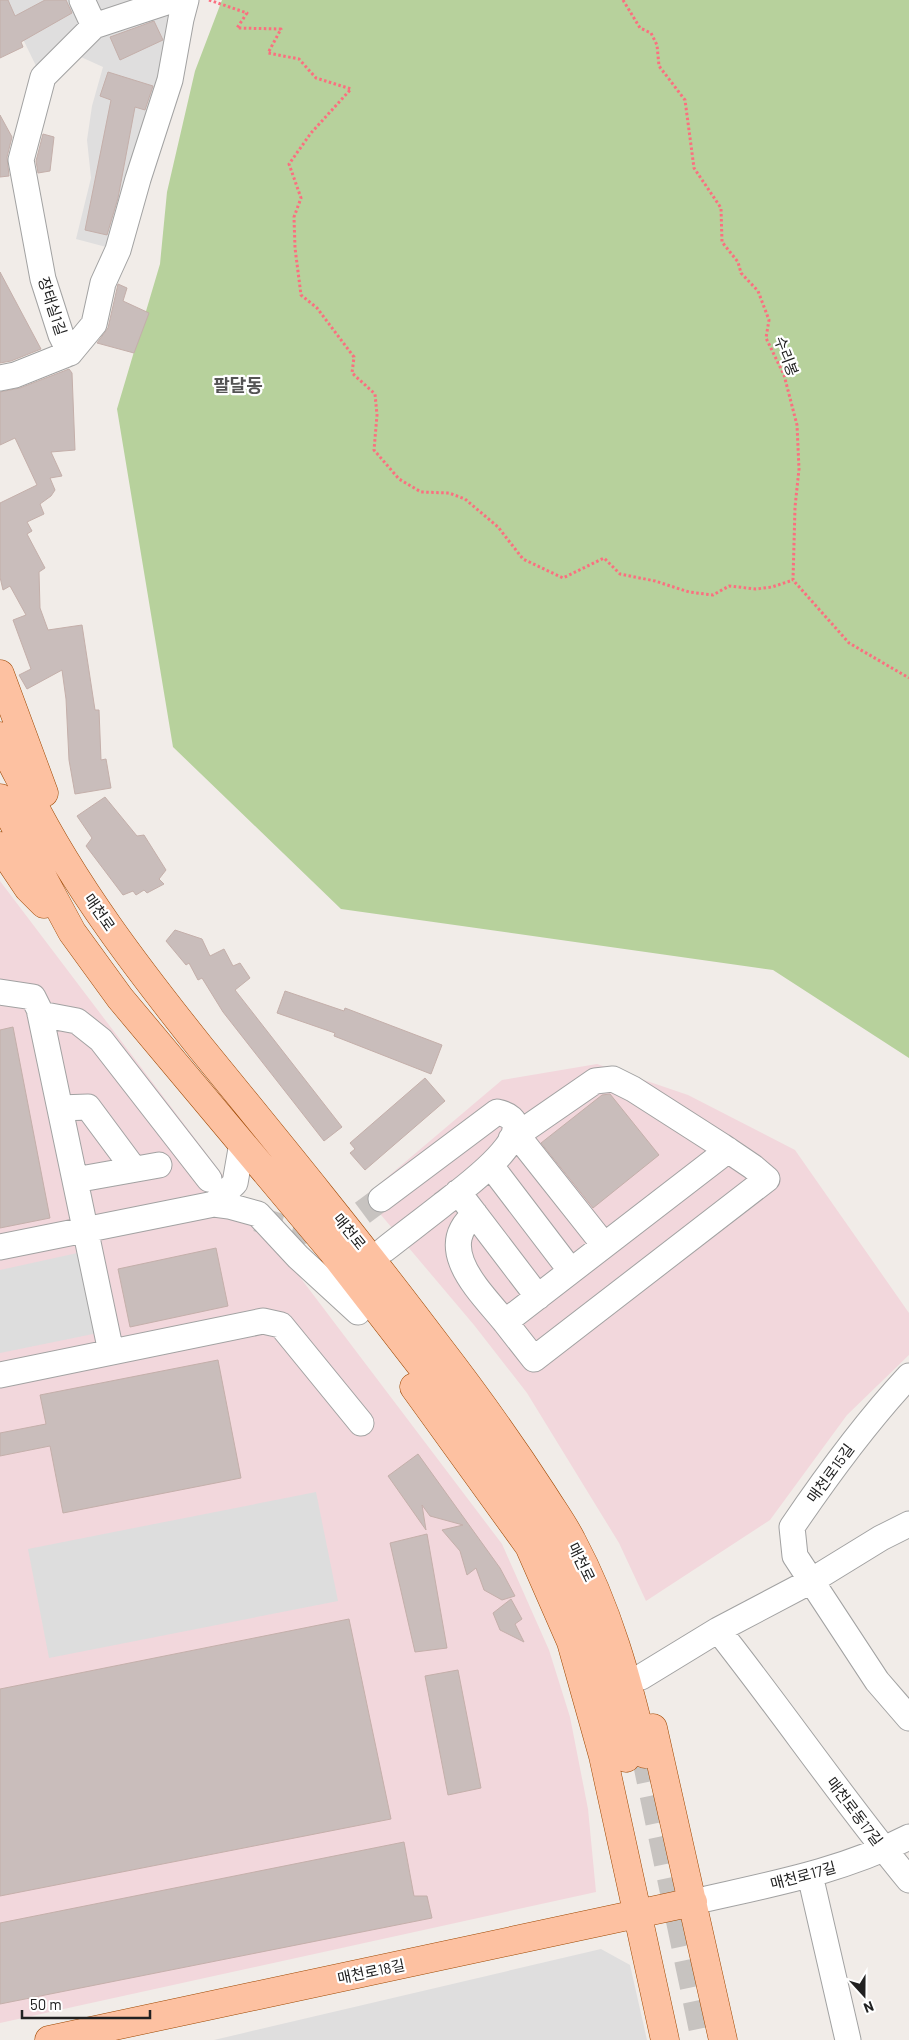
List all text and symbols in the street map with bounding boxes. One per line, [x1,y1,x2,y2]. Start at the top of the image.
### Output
street label: 장태실1길 [35,274,71,338]
street label: 수리봉 [771,333,803,379]
district label: 팔달동 [213,374,263,396]
street label: 매천로 [81,890,119,934]
street label: 매천로 [330,1209,370,1253]
street label: 매천로15길 [803,1440,857,1506]
street label: 매천로 [565,1539,599,1585]
street label: 매천로동17길 [823,1773,887,1849]
street label: 매천로17길 [768,1858,838,1892]
street label: 매천로18길 [336,1955,406,1987]
north arrow [839,1970,889,2020]
scale bar [22,1988,150,2020]
text: 50 m [30,1995,62,2013]
text: N [861,1998,876,2017]

